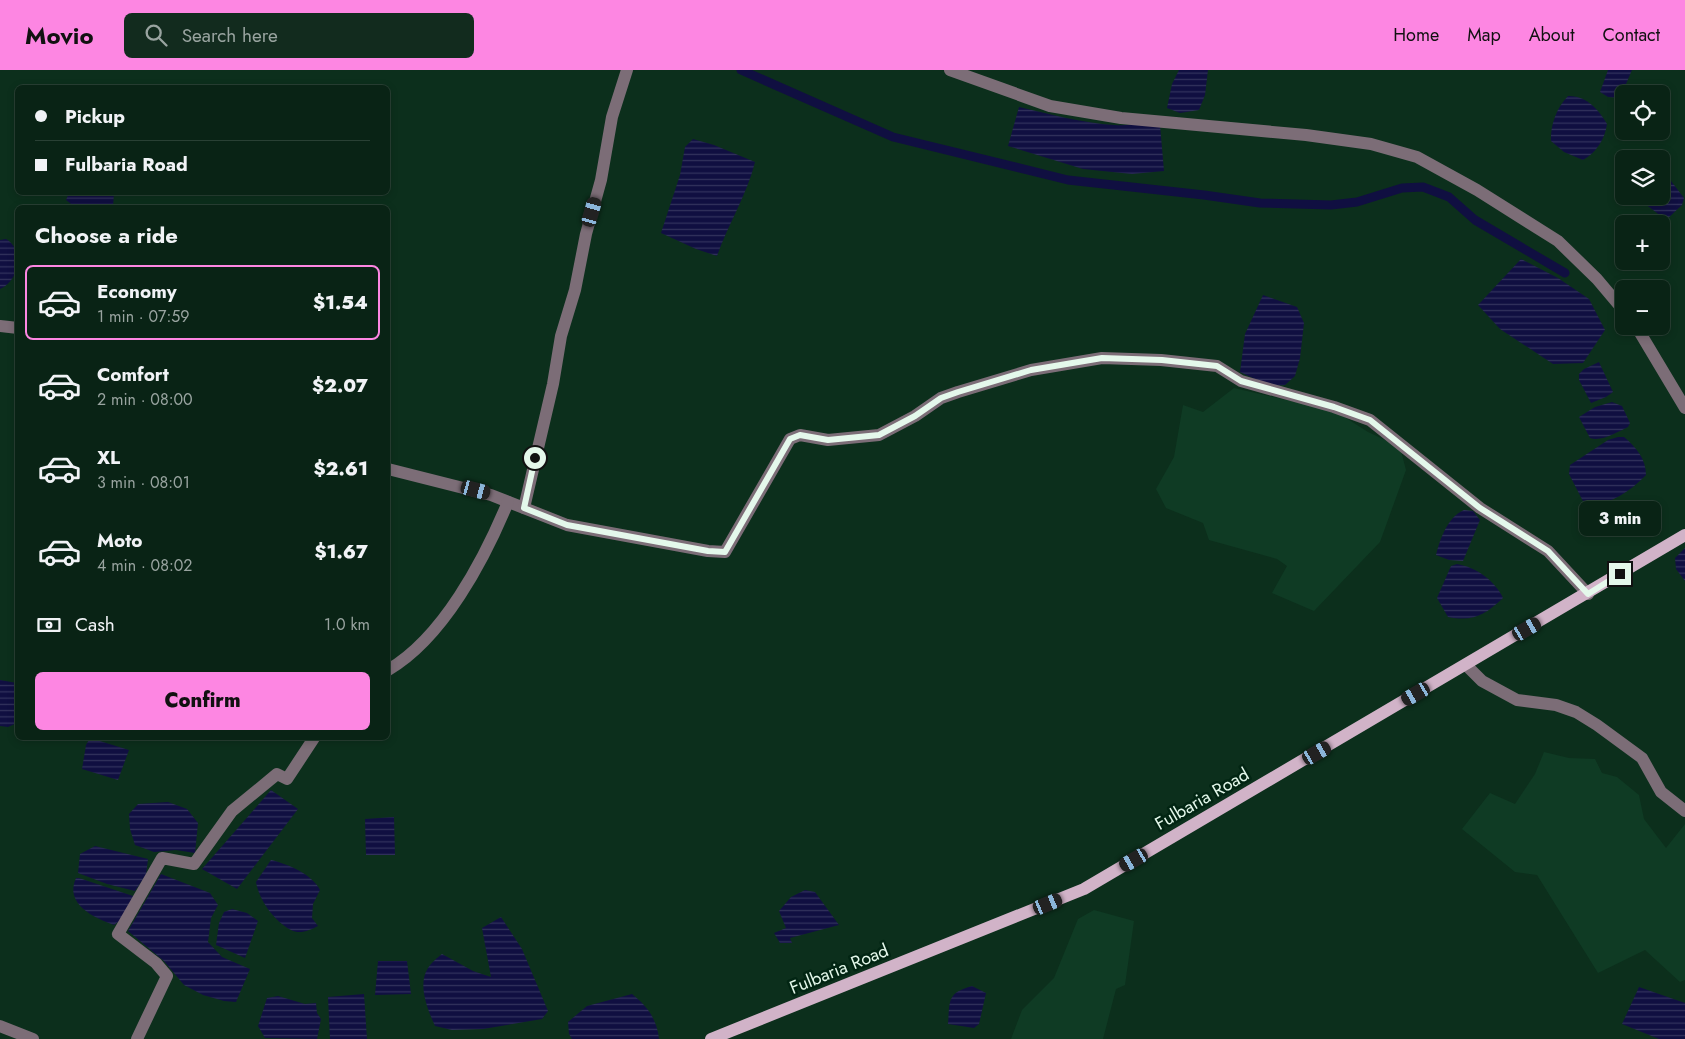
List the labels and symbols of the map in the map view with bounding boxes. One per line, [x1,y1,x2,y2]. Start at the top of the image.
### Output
car [580,196,603,228]
route start [524,447,546,469]
car [459,479,492,501]
callout: 3 min [1579,502,1661,536]
route end [1609,563,1631,585]
car [1510,615,1543,643]
car [1399,680,1432,708]
car [1300,739,1333,767]
street label: Fulbaria Road [1150,762,1254,836]
car [1117,846,1150,874]
car [1031,891,1064,917]
street label: Fulbaria Road [786,937,892,1001]

